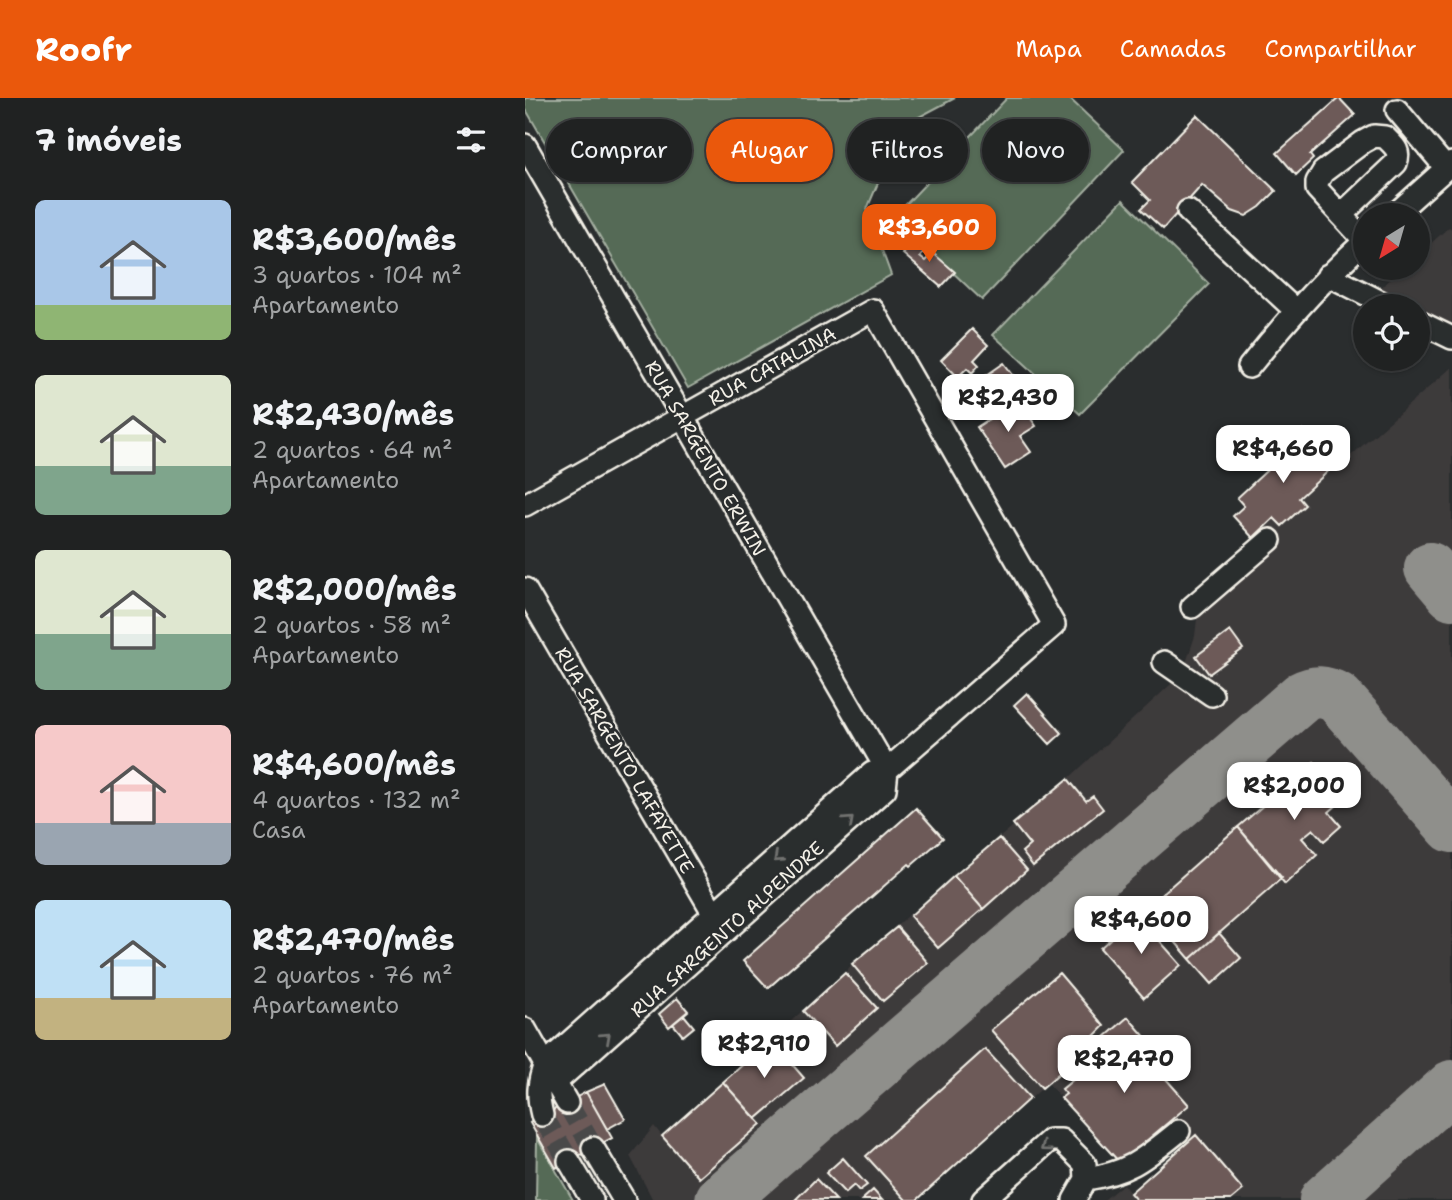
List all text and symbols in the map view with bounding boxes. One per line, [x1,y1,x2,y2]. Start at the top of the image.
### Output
text: Roofr [35,27,132,72]
text: Mapa [1015,33,1082,65]
text: Camadas [1120,33,1227,65]
text: Compartilhar [1265,33,1417,65]
chip: Comprar [546,119,692,182]
chip: Alugar [706,119,833,182]
chip: Filtros [847,119,968,182]
chip: Novo [982,119,1089,182]
text: 7 imóveis [35,120,182,161]
icon: filters [452,121,490,159]
north arrow [1353,203,1430,280]
map controls [1353,203,1430,371]
pin: R$3,600 [864,204,994,264]
text: R$3,600 [878,212,980,242]
text: R$3,600/mês [252,219,457,260]
icon: home [91,228,175,312]
text: 3 quartos · 104 m² [252,260,462,290]
text: Apartamento [252,290,399,320]
button: locate [1353,294,1430,371]
street label: RUA CATALINA [704,321,841,412]
street label: RUA SARGENTO ERWIN [639,356,772,561]
pin: R$2,430 [943,374,1073,434]
text: R$2,430 [958,382,1058,412]
text: R$2,430/mês [252,394,454,435]
icon: home [91,403,175,487]
pin: R$4,660 [1218,426,1348,485]
text: R$4,660 [1232,433,1334,463]
text: 2 quartos · 64 m² [252,435,453,465]
text: Apartamento [252,465,399,495]
text: R$2,000/mês [252,569,457,610]
icon: home [91,578,175,662]
text: 2 quartos · 58 m² [252,610,451,640]
text: Apartamento [252,640,399,670]
street label: RUA SARGENTO LAFAYETTE [549,642,700,878]
text: R$4,600/mês [252,744,456,785]
icon: home [91,753,175,837]
pin: R$2,000 [1229,762,1359,822]
text: R$2,000 [1243,770,1345,800]
text: 4 quartos · 132 m² [252,785,460,815]
text: Casa [252,815,305,845]
one-way arrow [841,816,854,829]
street label: RUA SARGENTO ALPENDRE [625,836,829,1023]
one-way arrow [773,849,786,862]
pin: R$4,600 [1076,896,1206,956]
text: R$4,600 [1090,904,1192,934]
text: R$2,470/mês [252,919,455,960]
icon: home [91,928,175,1012]
text: 2 quartos · 76 m² [252,960,453,990]
text: Apartamento [252,990,399,1020]
pin: R$2,910 [699,1020,829,1080]
text: R$2,910 [717,1028,811,1058]
one-way arrow [598,1033,611,1045]
pin: R$2,470 [1059,1035,1189,1095]
text: R$2,470 [1074,1043,1174,1073]
one-way arrow [1040,1139,1052,1151]

